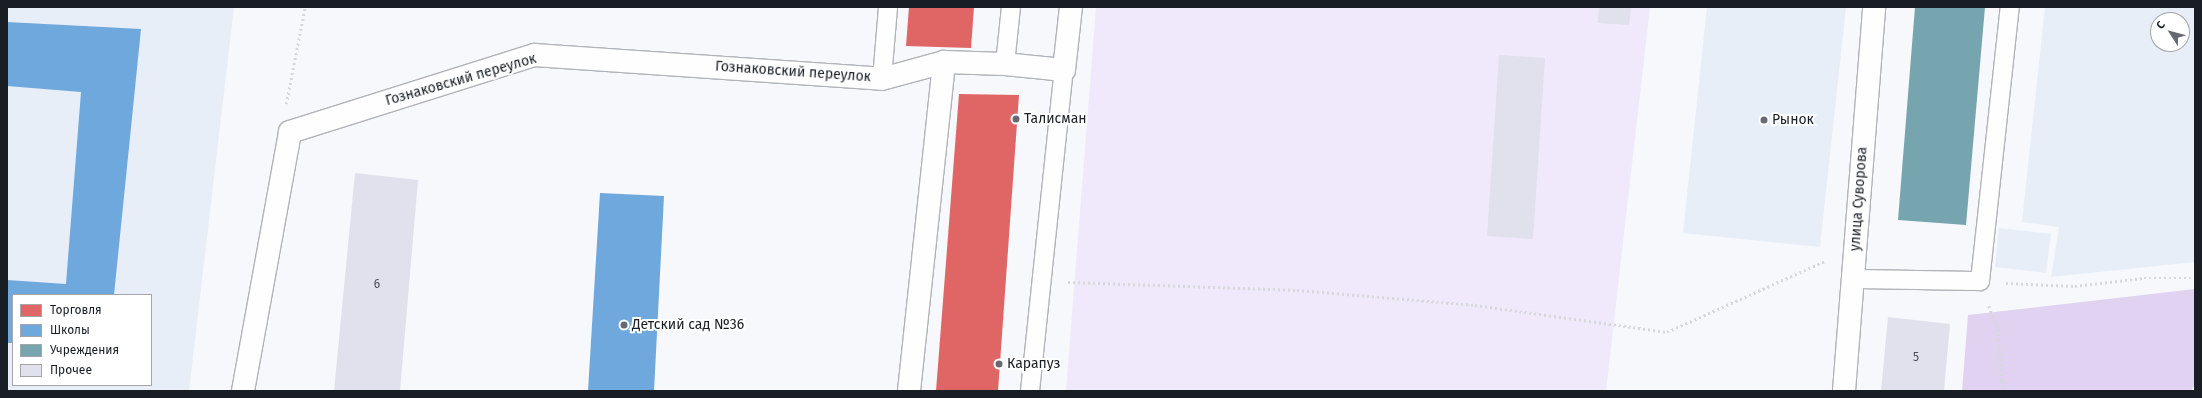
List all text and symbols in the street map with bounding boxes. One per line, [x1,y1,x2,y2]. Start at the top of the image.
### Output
north arrow [2150,12,2190,52]
text: С [2154,19,2168,32]
street label: Гознаковский переулок [384,50,538,110]
street label: Гознаковский переулок [715,58,871,86]
place label: Талисман [1024,111,1087,127]
place label: Рынок [1772,112,1814,128]
marker: Талисман [1011,114,1021,124]
marker: Рынок [1759,115,1769,125]
street label: улица Суворова [1847,146,1871,252]
house number: 6 [374,278,380,292]
legend [12,294,152,386]
text: Торговля [50,303,102,317]
place label: Детский сад №36 [632,317,744,333]
marker: Детский сад №36 [619,320,629,330]
text: Школы [50,323,90,337]
text: Учреждения [50,343,119,357]
house number: 5 [1913,351,1919,365]
place label: Карапуз [1007,356,1061,372]
marker: Карапуз [994,359,1004,369]
text: Прочее [50,363,92,377]

